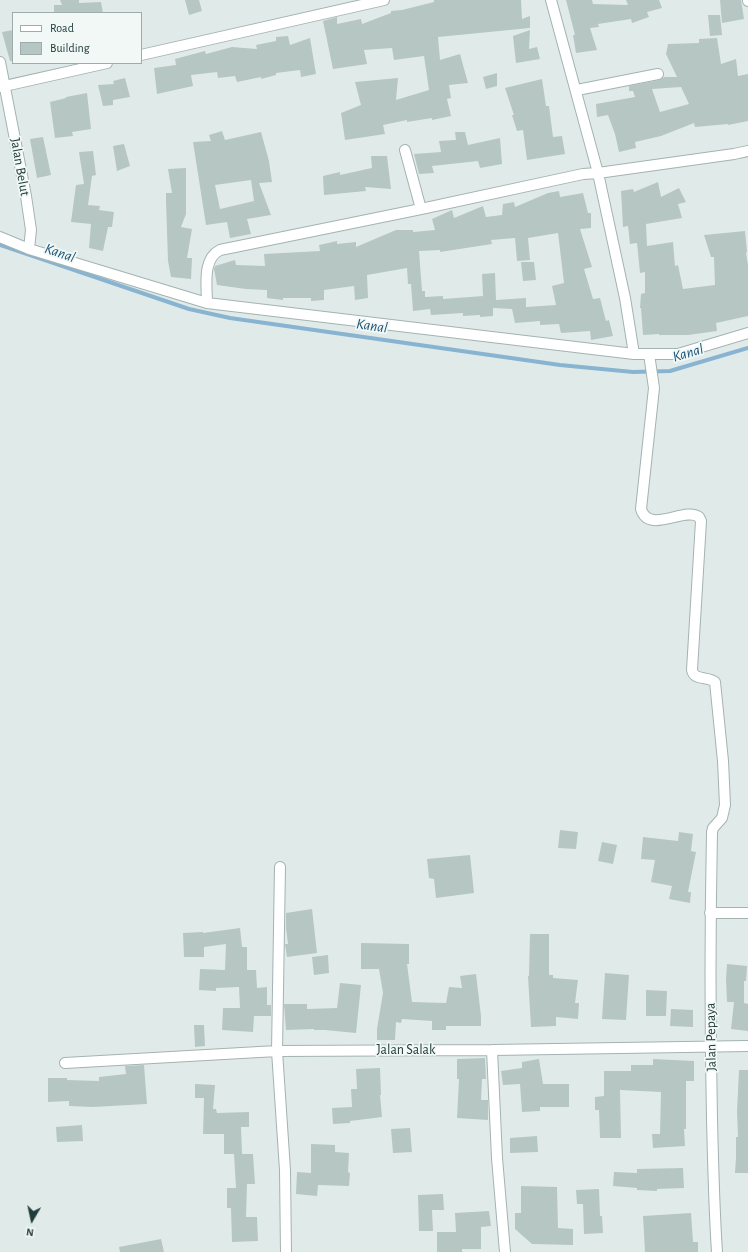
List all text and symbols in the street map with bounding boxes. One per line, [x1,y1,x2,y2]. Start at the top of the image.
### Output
legend [12,12,142,64]
text: Road [50,22,74,34]
text: Building [50,42,90,54]
street label: Jalan Belut [7,137,33,197]
water label: Kanal [42,239,78,267]
water label: Kanal [355,315,389,337]
water label: Kanal [670,340,706,366]
street label: Jalan Pepaya [702,1003,720,1071]
street label: Jalan Salak [377,1042,435,1058]
north arrow [12,1200,52,1240]
text: N [25,1226,35,1238]

